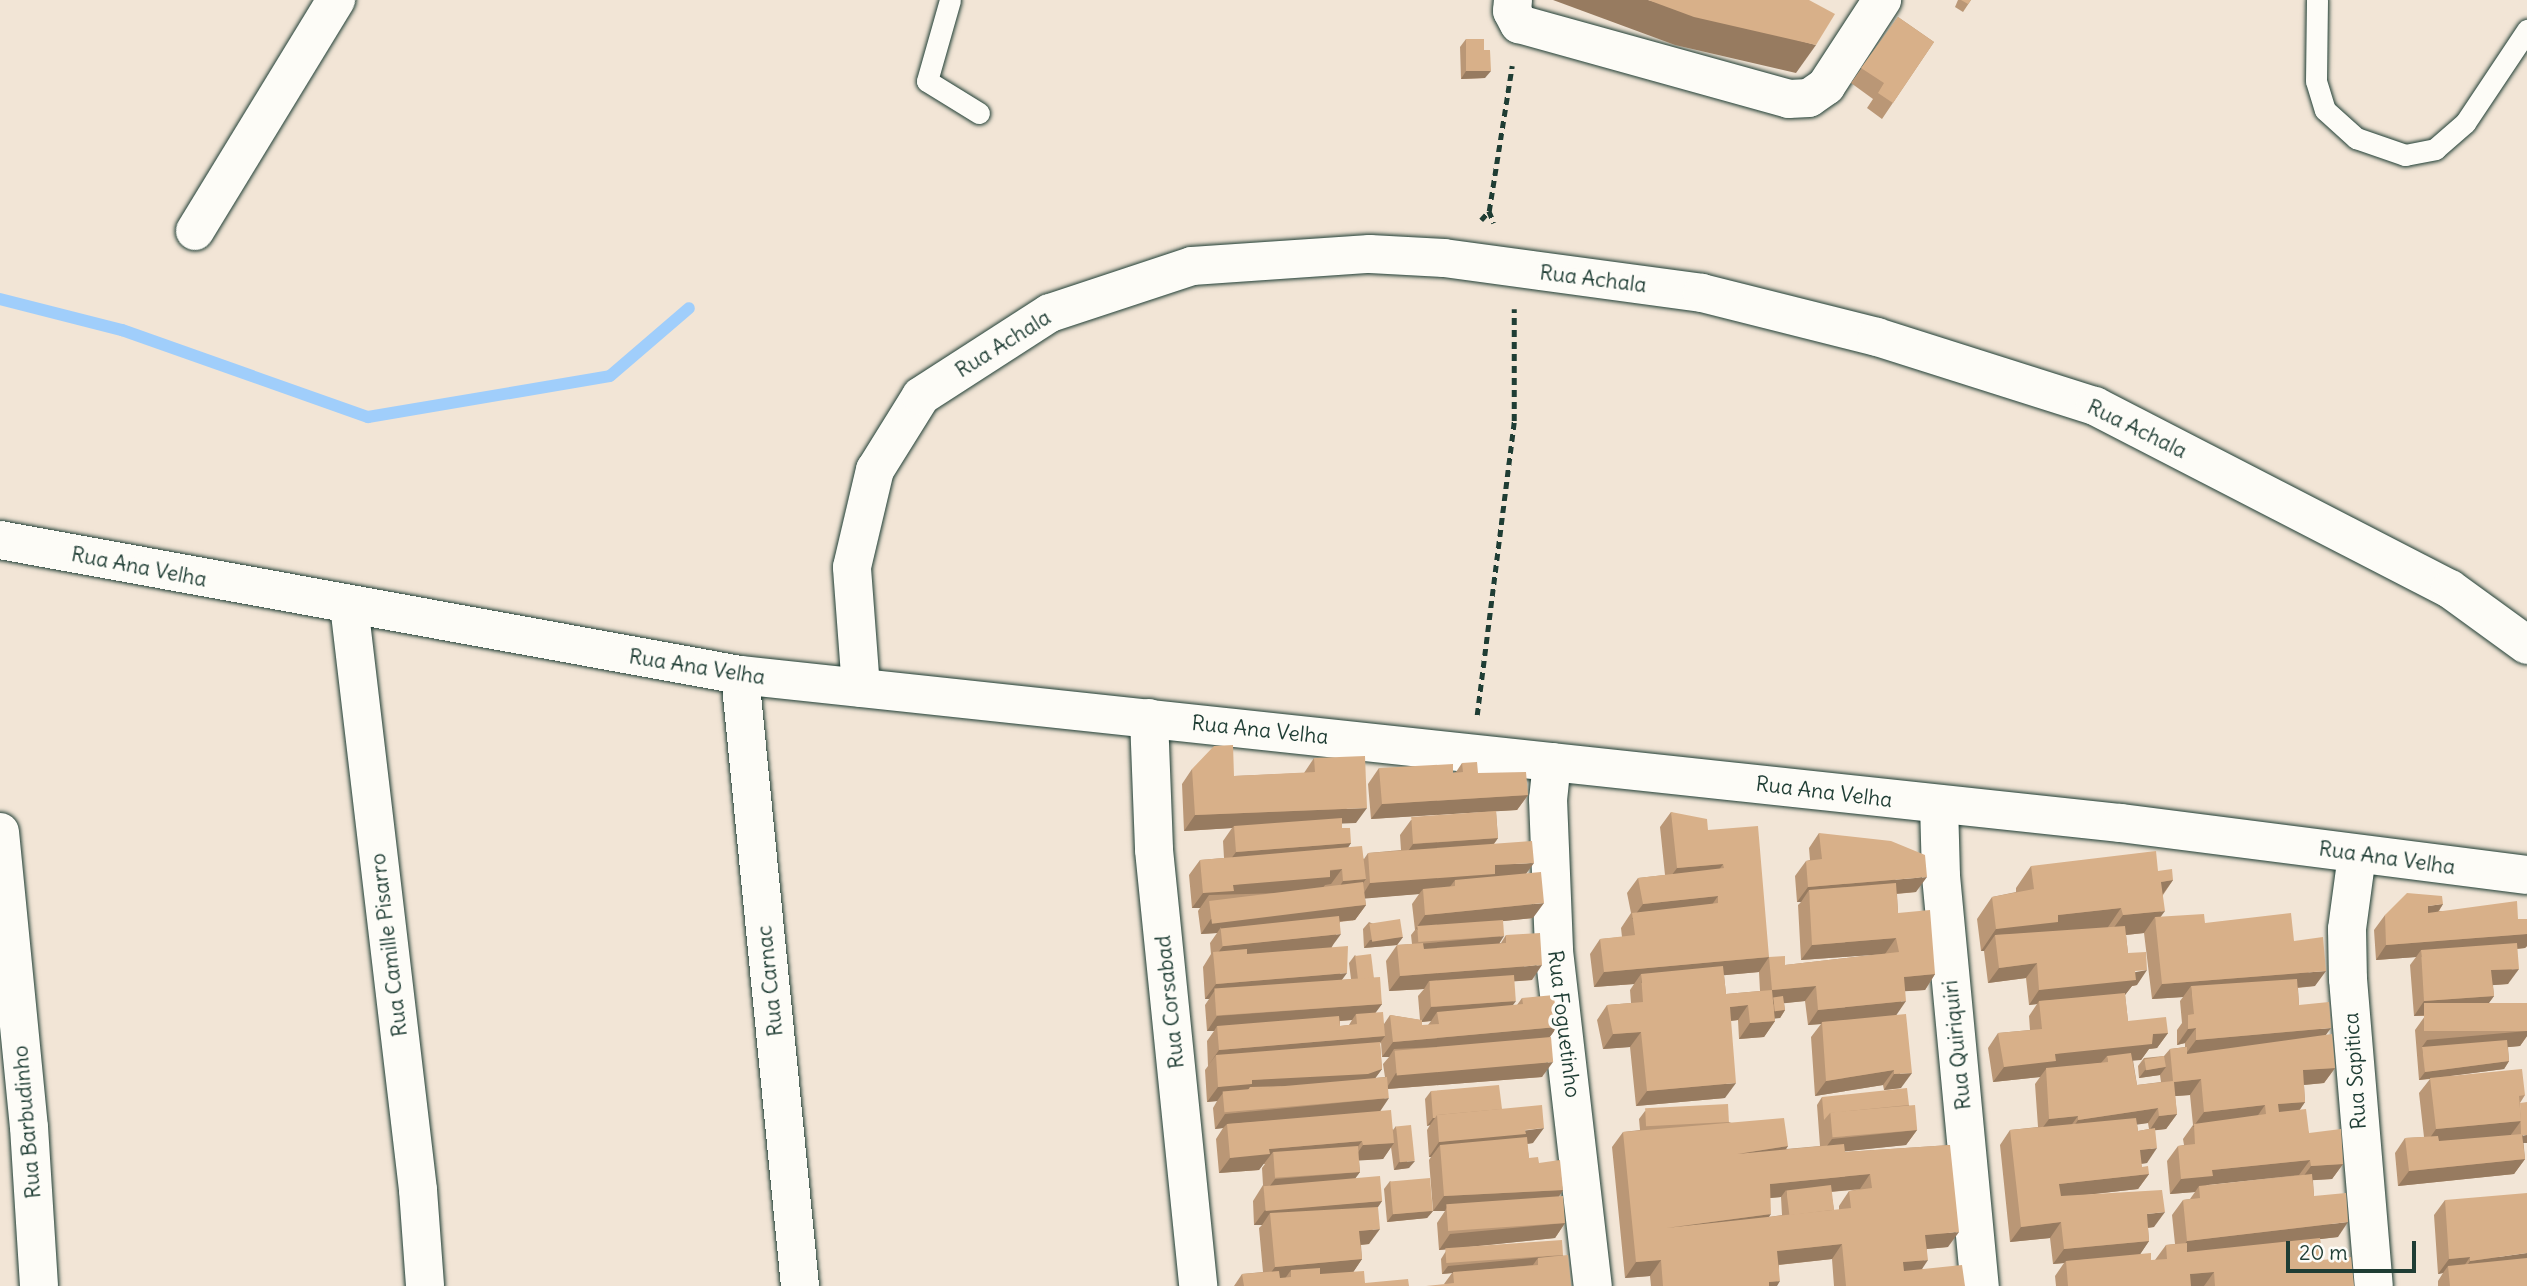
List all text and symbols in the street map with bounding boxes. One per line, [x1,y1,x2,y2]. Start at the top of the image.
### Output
street label: Rua Achala [1538,260,1648,298]
street label: Rua Achala [951,305,1055,383]
street label: Rua Achala [2083,394,2191,464]
street label: Rua Ana Velha [69,542,209,592]
street label: Rua Ana Velha [627,644,767,690]
street label: Rua Ana Velha [1190,710,1330,750]
street label: Rua Ana Velha [1754,771,1894,813]
street label: Rua Ana Velha [2317,836,2457,880]
street label: Rua Camille Pisarro [365,852,413,1038]
street label: Rua Carnac [752,924,788,1038]
street label: Rua Corsabad [1150,934,1190,1070]
street label: Rua Foguetinho [1542,949,1586,1099]
street label: Rua Quiriquiri [1938,979,1976,1111]
street label: Rua Sapitica [2338,1012,2372,1130]
street label: Rua Barbudinho [8,1044,46,1200]
scale bar [2289,1226,2418,1270]
text: 20 m [2299,1239,2348,1266]

